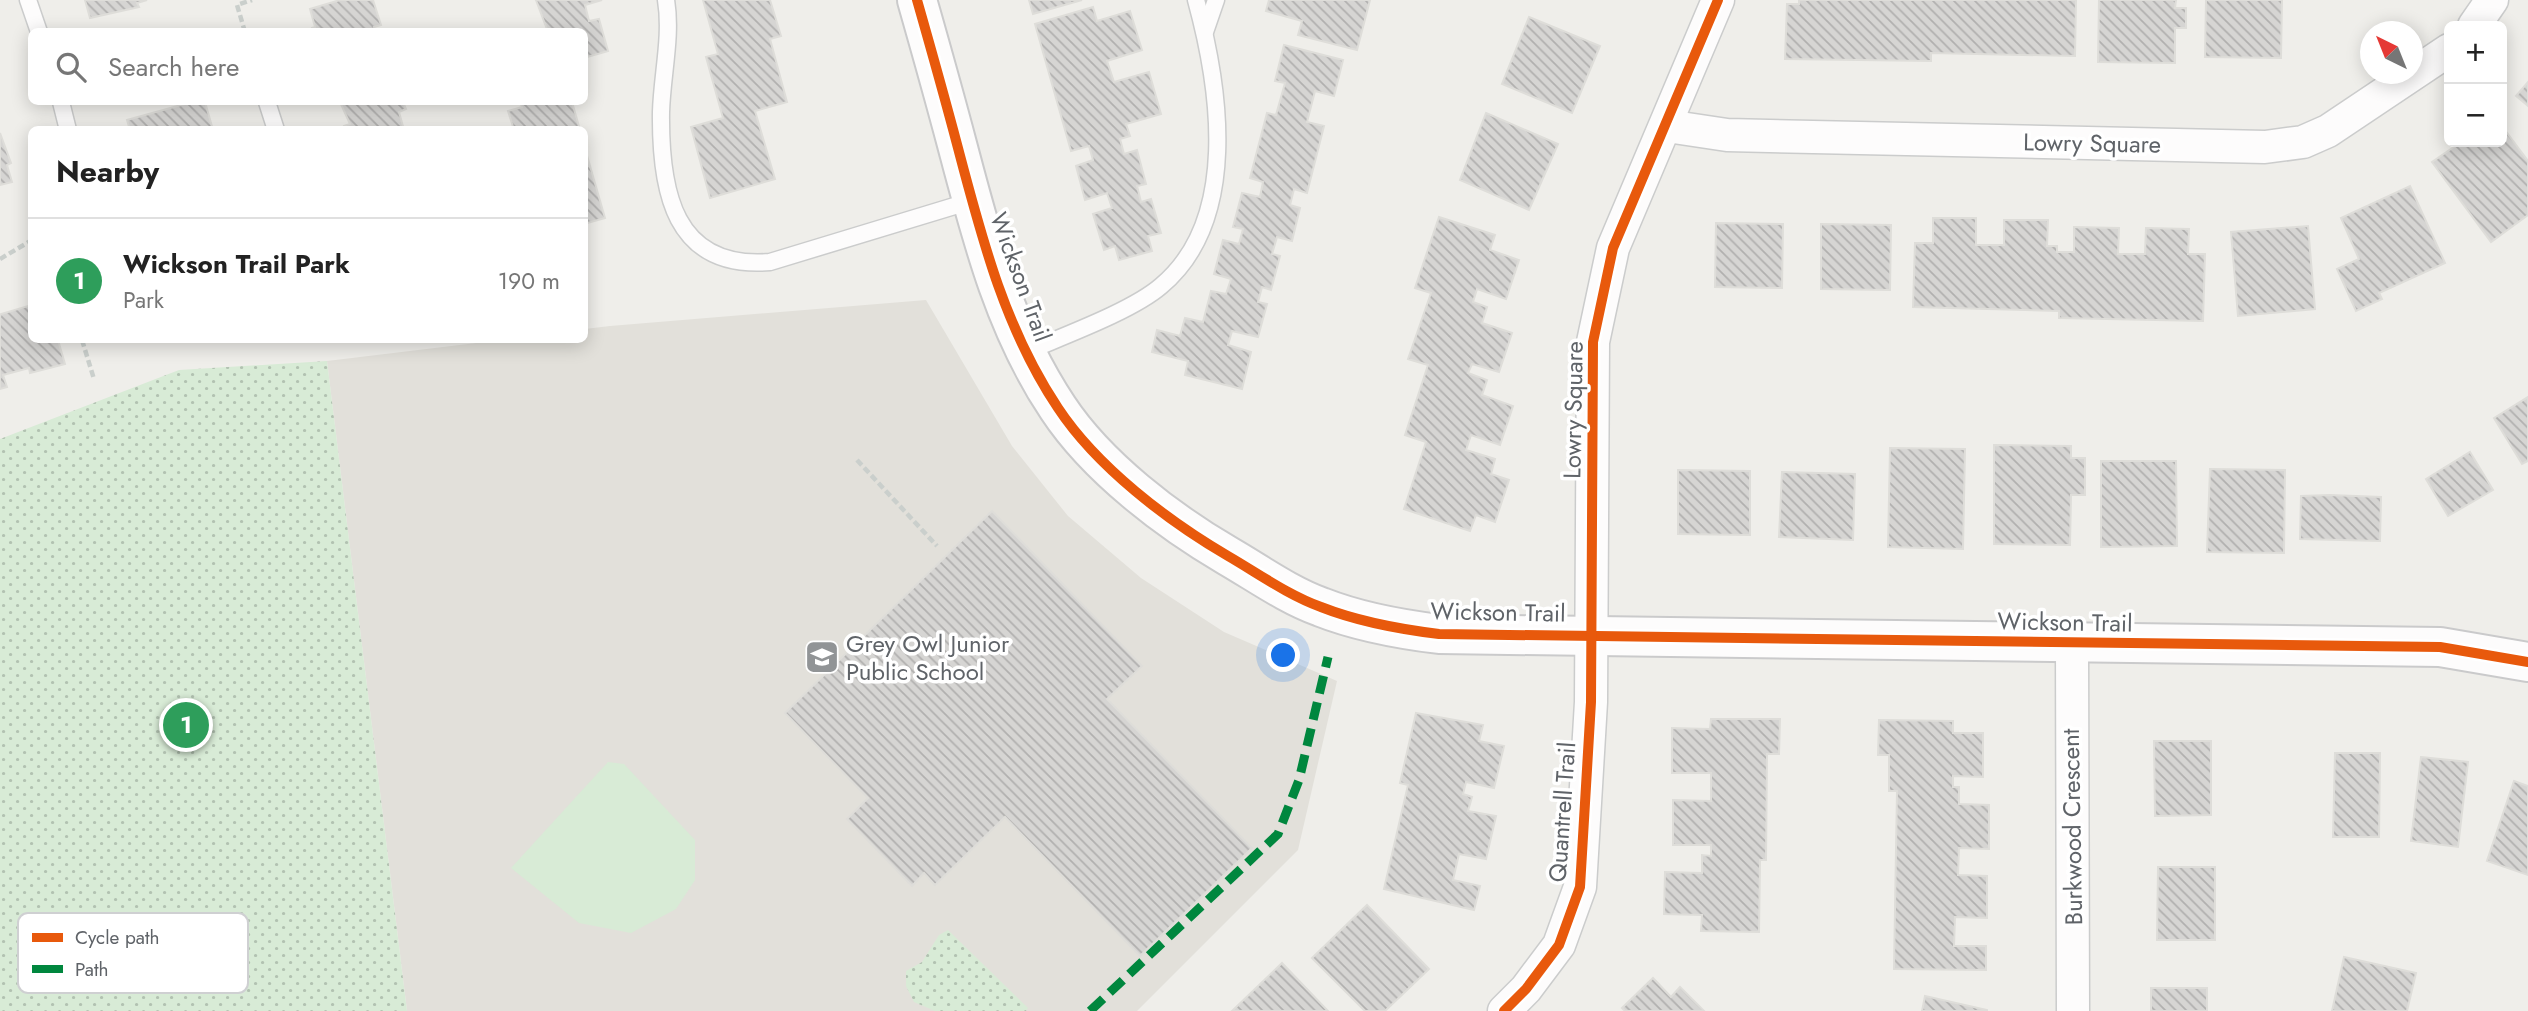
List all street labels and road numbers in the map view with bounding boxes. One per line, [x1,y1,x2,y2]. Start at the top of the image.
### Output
street label: Lowry Square [2023,124,2161,162]
street label: Wickson Trail [981,207,1061,347]
street label: Lowry Square [1554,341,1592,479]
street label: Wickson Trail [1430,593,1566,631]
street label: Wickson Trail [1997,603,2133,641]
street label: Burkwood Crescent [2053,728,2091,926]
street label: Quantrell Trail [1540,741,1584,883]

